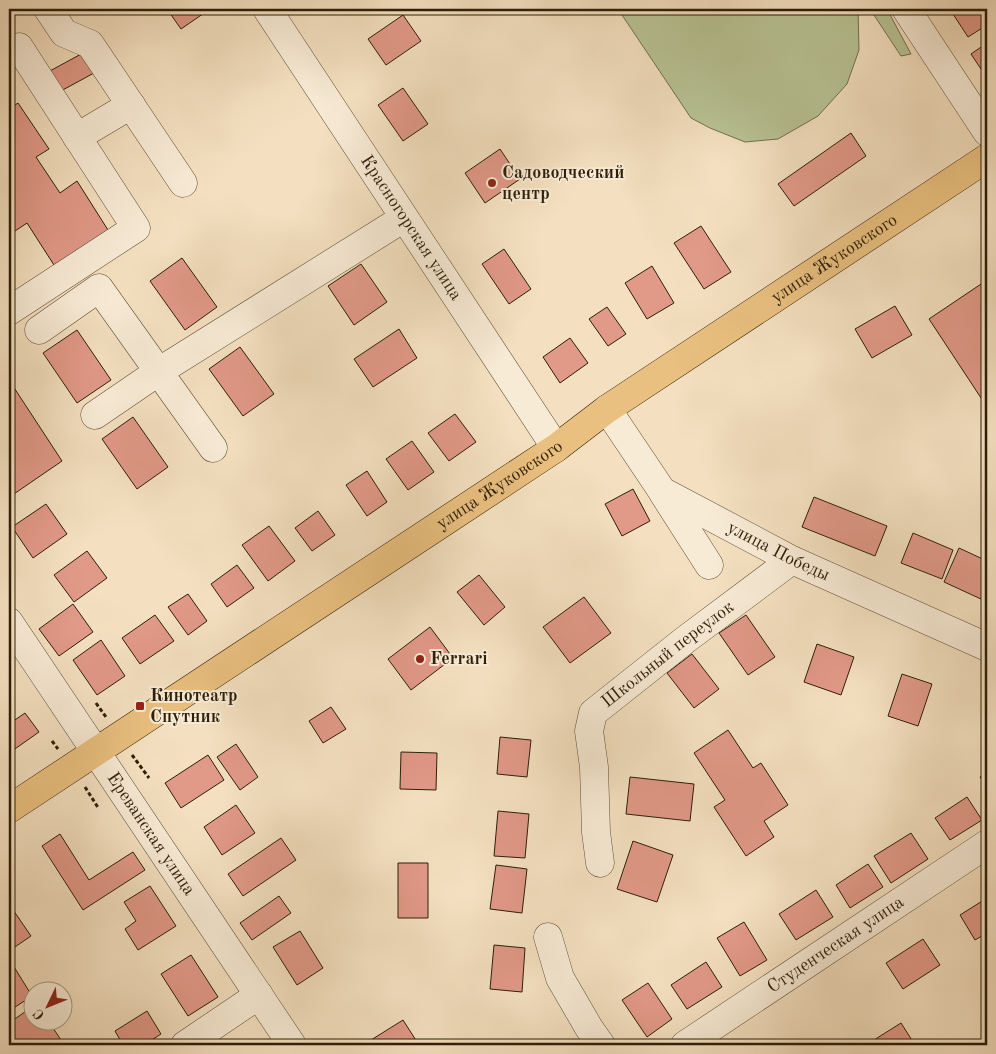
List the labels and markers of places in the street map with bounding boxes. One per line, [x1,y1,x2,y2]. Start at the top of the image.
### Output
place label: Садоводческий центр [502,164,624,203]
marker: Садоводческий центр [486,177,498,189]
place label: Ferrari [430,650,488,668]
marker: Ferrari [414,653,426,665]
place label: Кинотеатр Спутник [150,687,238,726]
marker: Кинотеатр Спутник [134,700,146,712]

